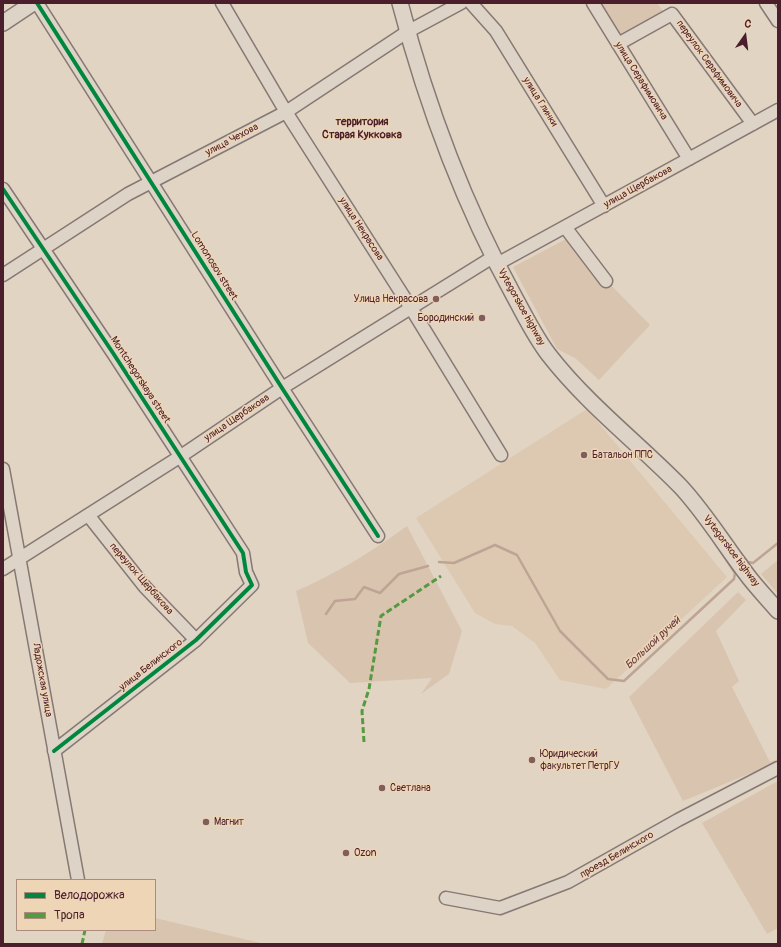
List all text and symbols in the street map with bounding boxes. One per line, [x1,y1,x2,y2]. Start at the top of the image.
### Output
north arrow [725,16,765,56]
text: С [743,17,753,31]
street label: переулок Серафимовича [673,18,745,110]
street label: улица Серафимовича [612,40,670,122]
street label: улица Глинки [520,75,560,129]
district label: территория Старая Кукковка [322,115,402,141]
street label: улица Чехова [204,121,260,159]
street label: улица Щербакова [602,163,674,211]
street label: улица Некрасова [336,195,386,263]
street label: Lomonosov street [188,230,240,302]
street label: Vytegorskoe highway [495,266,547,348]
place label: Улица Некрасова [353,293,428,305]
marker: Улица Некрасова [431,294,441,304]
place label: Бородинский [418,312,474,324]
marker: Бородинский [477,313,487,323]
street label: Montchegorskaya street [107,334,173,426]
street label: улица Щербакова [202,392,272,444]
place label: Батальон ППС [592,449,653,461]
marker: Батальон ППС [579,450,589,460]
street label: Vytegorskoe highway [700,513,762,589]
street label: переулок Щербакова [107,541,175,617]
water label: Большой ручей [623,614,683,672]
street label: улица Белинского [117,637,185,693]
street label: Ладожская улица [30,642,54,718]
place label: Юридический факультет ПетрГУ [540,748,620,772]
marker: Юридический факультет ПетрГУ [527,755,537,765]
place label: Светлана [390,782,431,794]
marker: Светлана [377,783,387,793]
place label: Магнит [214,816,244,828]
marker: Магнит [201,817,211,827]
street label: проезд Белинского [578,829,656,881]
place label: Ozon [354,847,376,859]
marker: Ozon [341,848,351,858]
legend [16,879,156,931]
text: Велодорожка [54,888,125,903]
text: Тропа [54,908,84,923]

